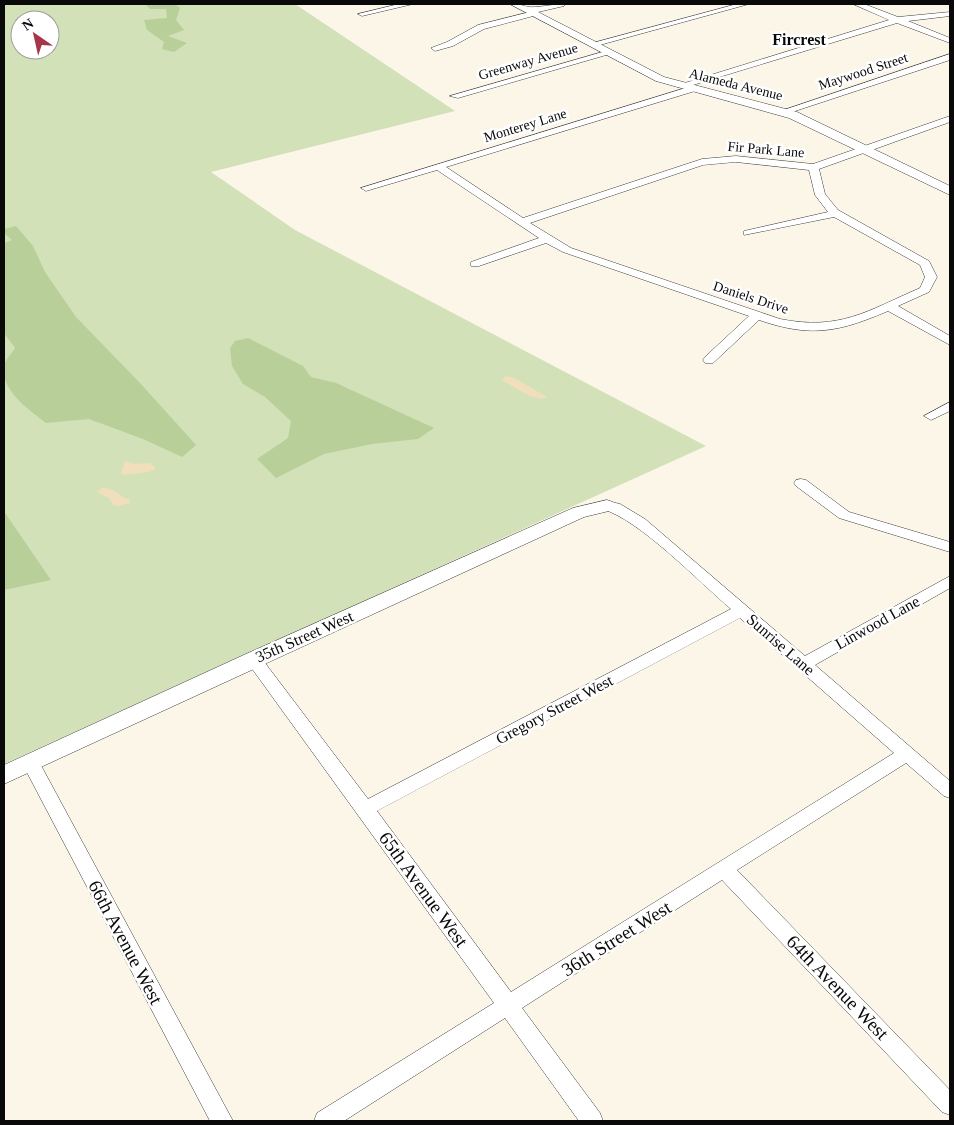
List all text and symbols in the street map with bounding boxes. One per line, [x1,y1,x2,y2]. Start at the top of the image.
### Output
north arrow [10,10,60,60]
text: N [20,16,36,34]
district label: Fircrest [772,31,826,48]
street label: Greenway Avenue [477,40,580,83]
street label: Maywood Street [817,50,910,93]
street label: Alameda Avenue [688,66,784,103]
street label: Monterey Lane [482,106,568,145]
street label: Fir Park Lane [727,139,805,160]
street label: Daniels Drive [711,278,790,317]
street label: Linwood Lane [832,592,922,653]
street label: 35th Street West [253,607,356,666]
street label: Sunrise Lane [743,610,818,678]
street label: Gregory Street West [493,671,617,748]
street label: 65th Avenue West [375,828,473,951]
street label: 66th Avenue West [84,877,167,1008]
street label: 36th Street West [558,896,675,980]
street label: 64th Avenue West [782,931,893,1044]

